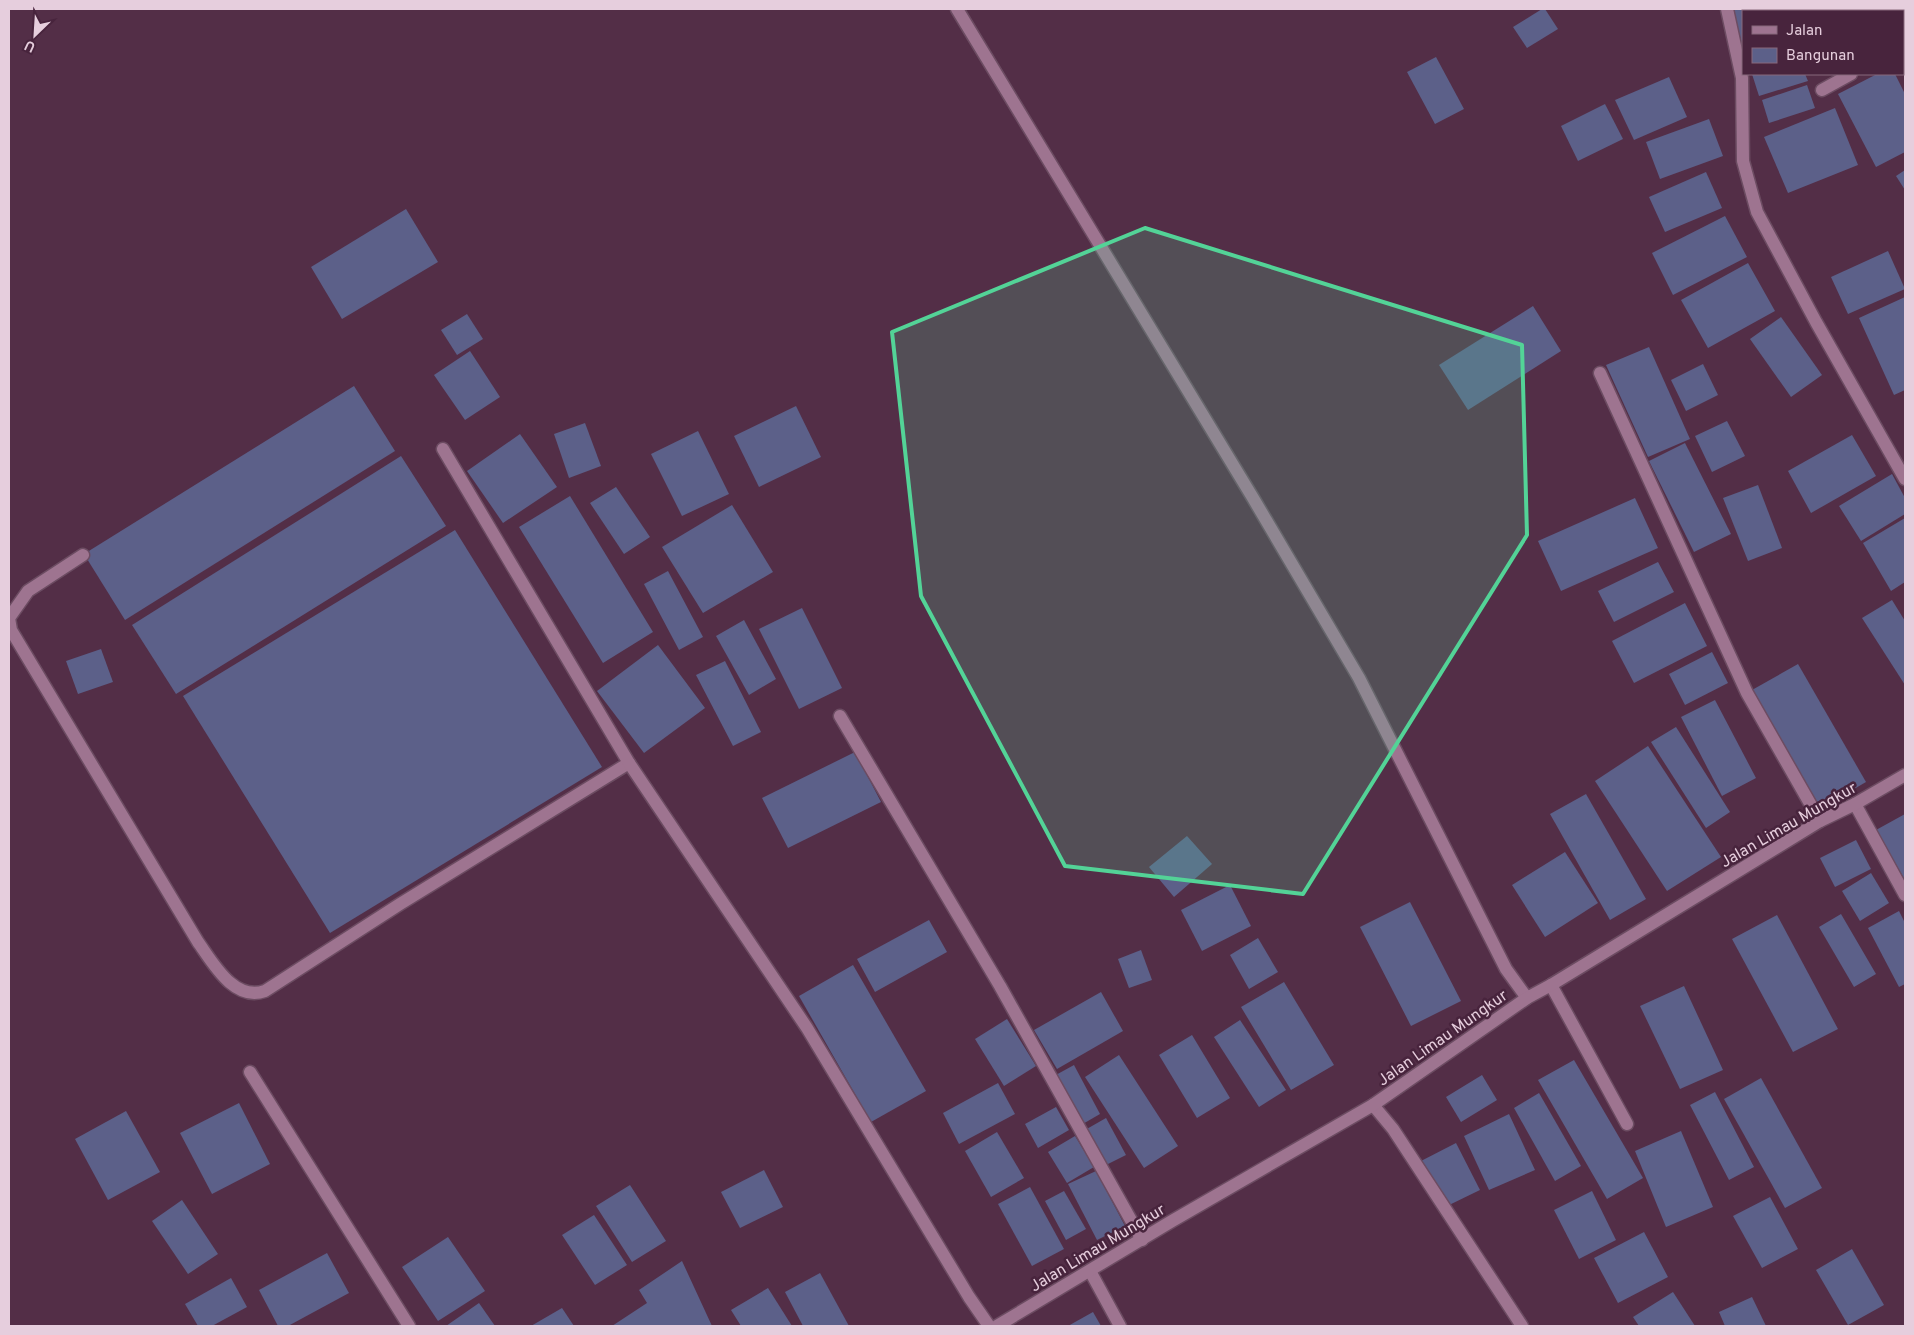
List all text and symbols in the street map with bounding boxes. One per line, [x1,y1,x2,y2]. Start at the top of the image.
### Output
north arrow [10,10,60,60]
legend [1742,10,1904,75]
text: Jalan [1786,22,1823,41]
text: U [22,36,38,55]
text: Bangunan [1786,47,1855,66]
street label: Jalan Limau Mungkur [1717,778,1861,873]
street label: Jalan Limau Mungkur [1374,986,1512,1091]
street label: Jalan Limau Mungkur [1027,1200,1169,1297]

